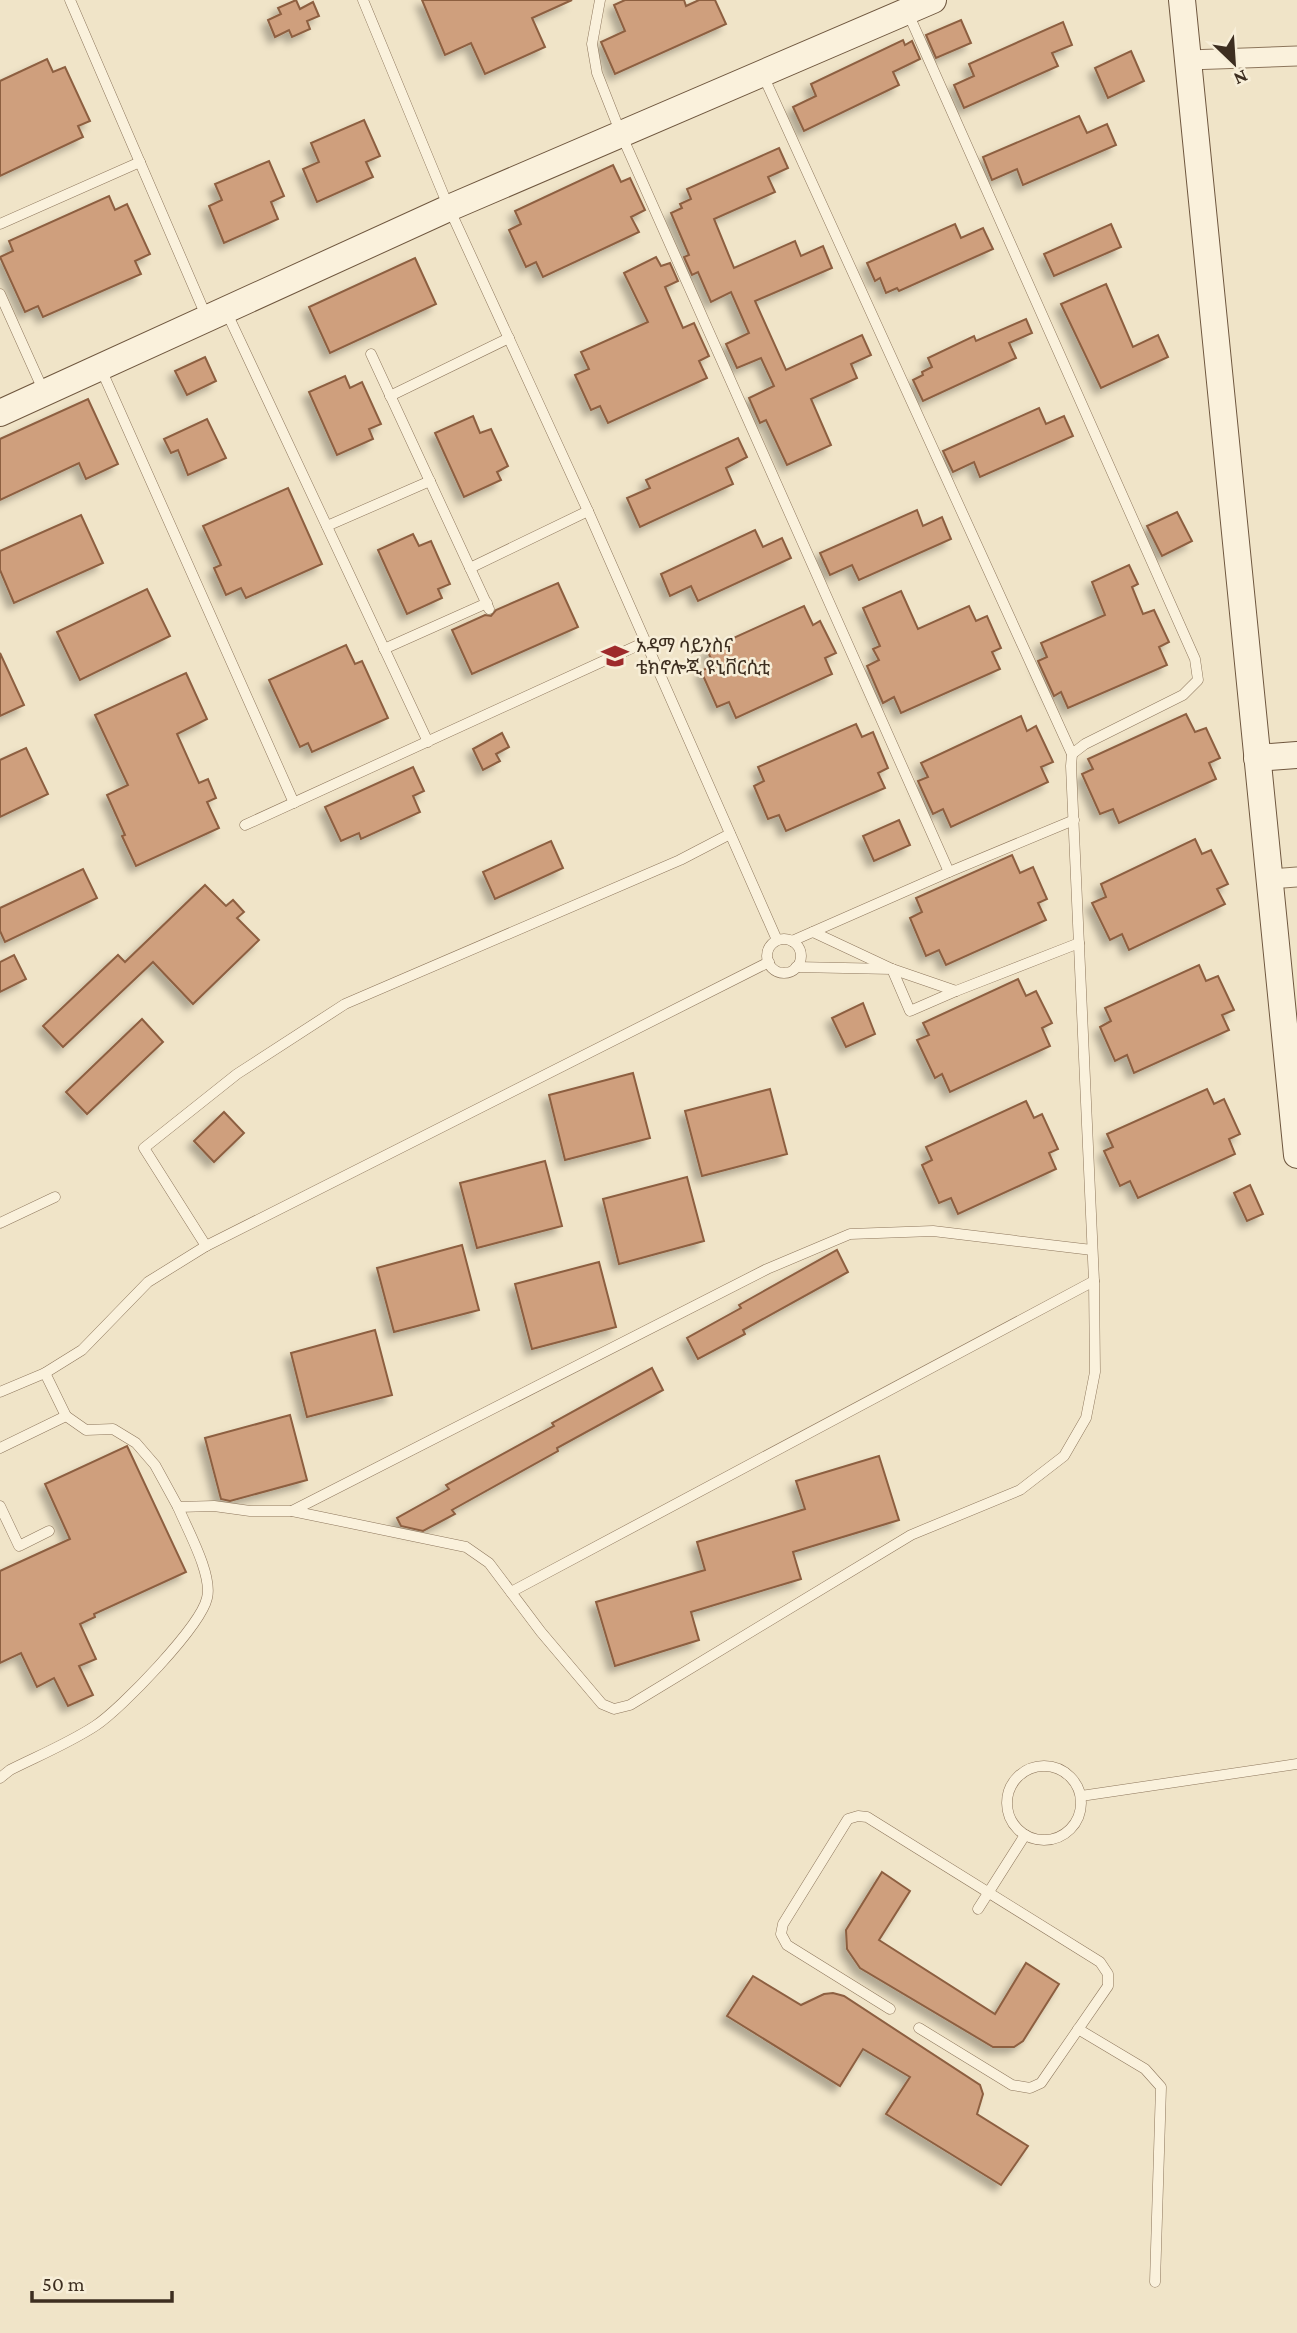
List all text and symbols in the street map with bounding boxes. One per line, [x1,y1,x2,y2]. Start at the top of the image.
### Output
north arrow [1199,28,1269,98]
text: N [1231,66,1251,90]
place label: አዳማ ሳይንስና ቴክኖሎጂ ዩኒቨርሲቲ [636,635,771,678]
school or university icon: አዳማ ሳይንስና ቴክኖሎጂ ዩኒቨርሲቲ [600,641,630,671]
scale bar [32,2260,172,2304]
text: 50 m [42,2272,85,2296]

